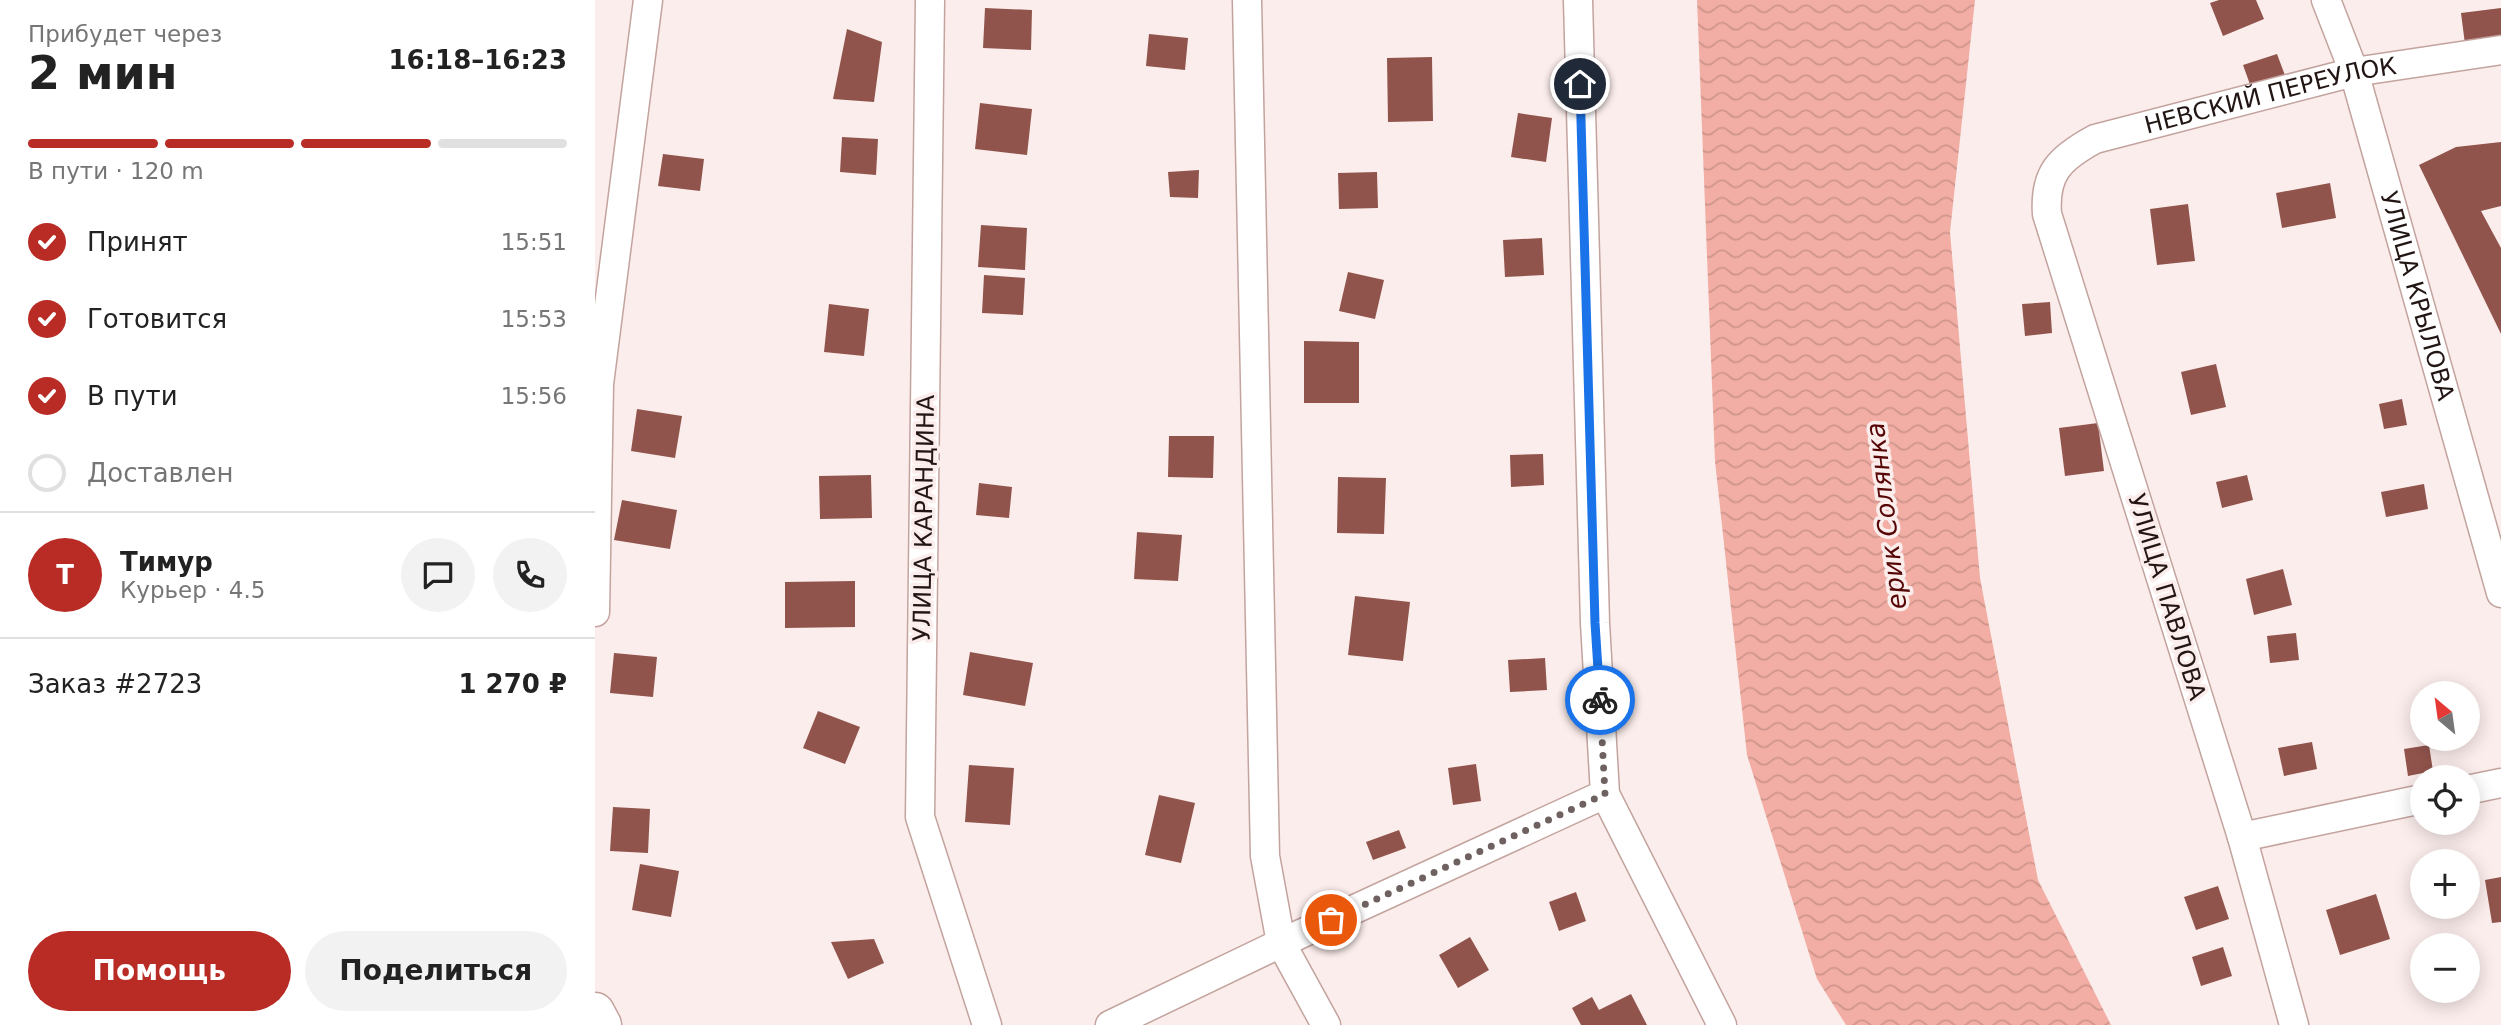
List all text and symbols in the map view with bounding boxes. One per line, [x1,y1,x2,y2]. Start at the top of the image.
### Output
text: Прибудет через [28,21,222,47]
text: 16:18–16:23 [388,45,567,75]
text: 2 мин [28,46,178,100]
street label: НЕВСКИЙ ПЕРЕУЛОК [2141,52,2398,140]
pin [1550,54,1610,114]
icon: home [1561,65,1599,103]
text: В пути · 120 m [28,158,204,184]
street label: УЛИЦА КРЫЛОВА [2374,188,2460,404]
icon: check [28,223,66,261]
text: Принят [87,227,188,257]
text: 15:51 [501,229,567,255]
icon: check [28,300,66,338]
text: Готовится [87,304,227,334]
text: 15:53 [501,306,567,332]
icon: check [28,377,66,415]
text: В пути [87,381,178,411]
text: 15:56 [501,383,567,409]
street label: УЛИЦА КАРАНДИНА [908,394,940,642]
water label: ерик Солянка [1860,421,1912,611]
text: Доставлен [87,458,234,488]
street label: УЛИЦА ПАВЛОВА [2122,491,2212,704]
button: chat [401,538,475,612]
button: phone [493,538,567,612]
text: Тимур [120,547,213,577]
text: Т [56,560,74,590]
text: Курьер · 4.5 [120,577,265,603]
courier [1565,665,1635,735]
text: Заказ #2723 [28,669,202,699]
text: 1 270 ₽ [458,669,567,699]
icon: bike [1581,681,1619,719]
north arrow [2410,681,2480,751]
map controls [2410,681,2480,1003]
button: locate [2410,765,2480,835]
button: + [2410,849,2480,919]
pin [1301,890,1361,950]
icon: bag [1312,901,1350,939]
button: Помощь [28,931,291,1011]
button: Поделиться [305,931,567,1011]
button: − [2410,933,2480,1003]

